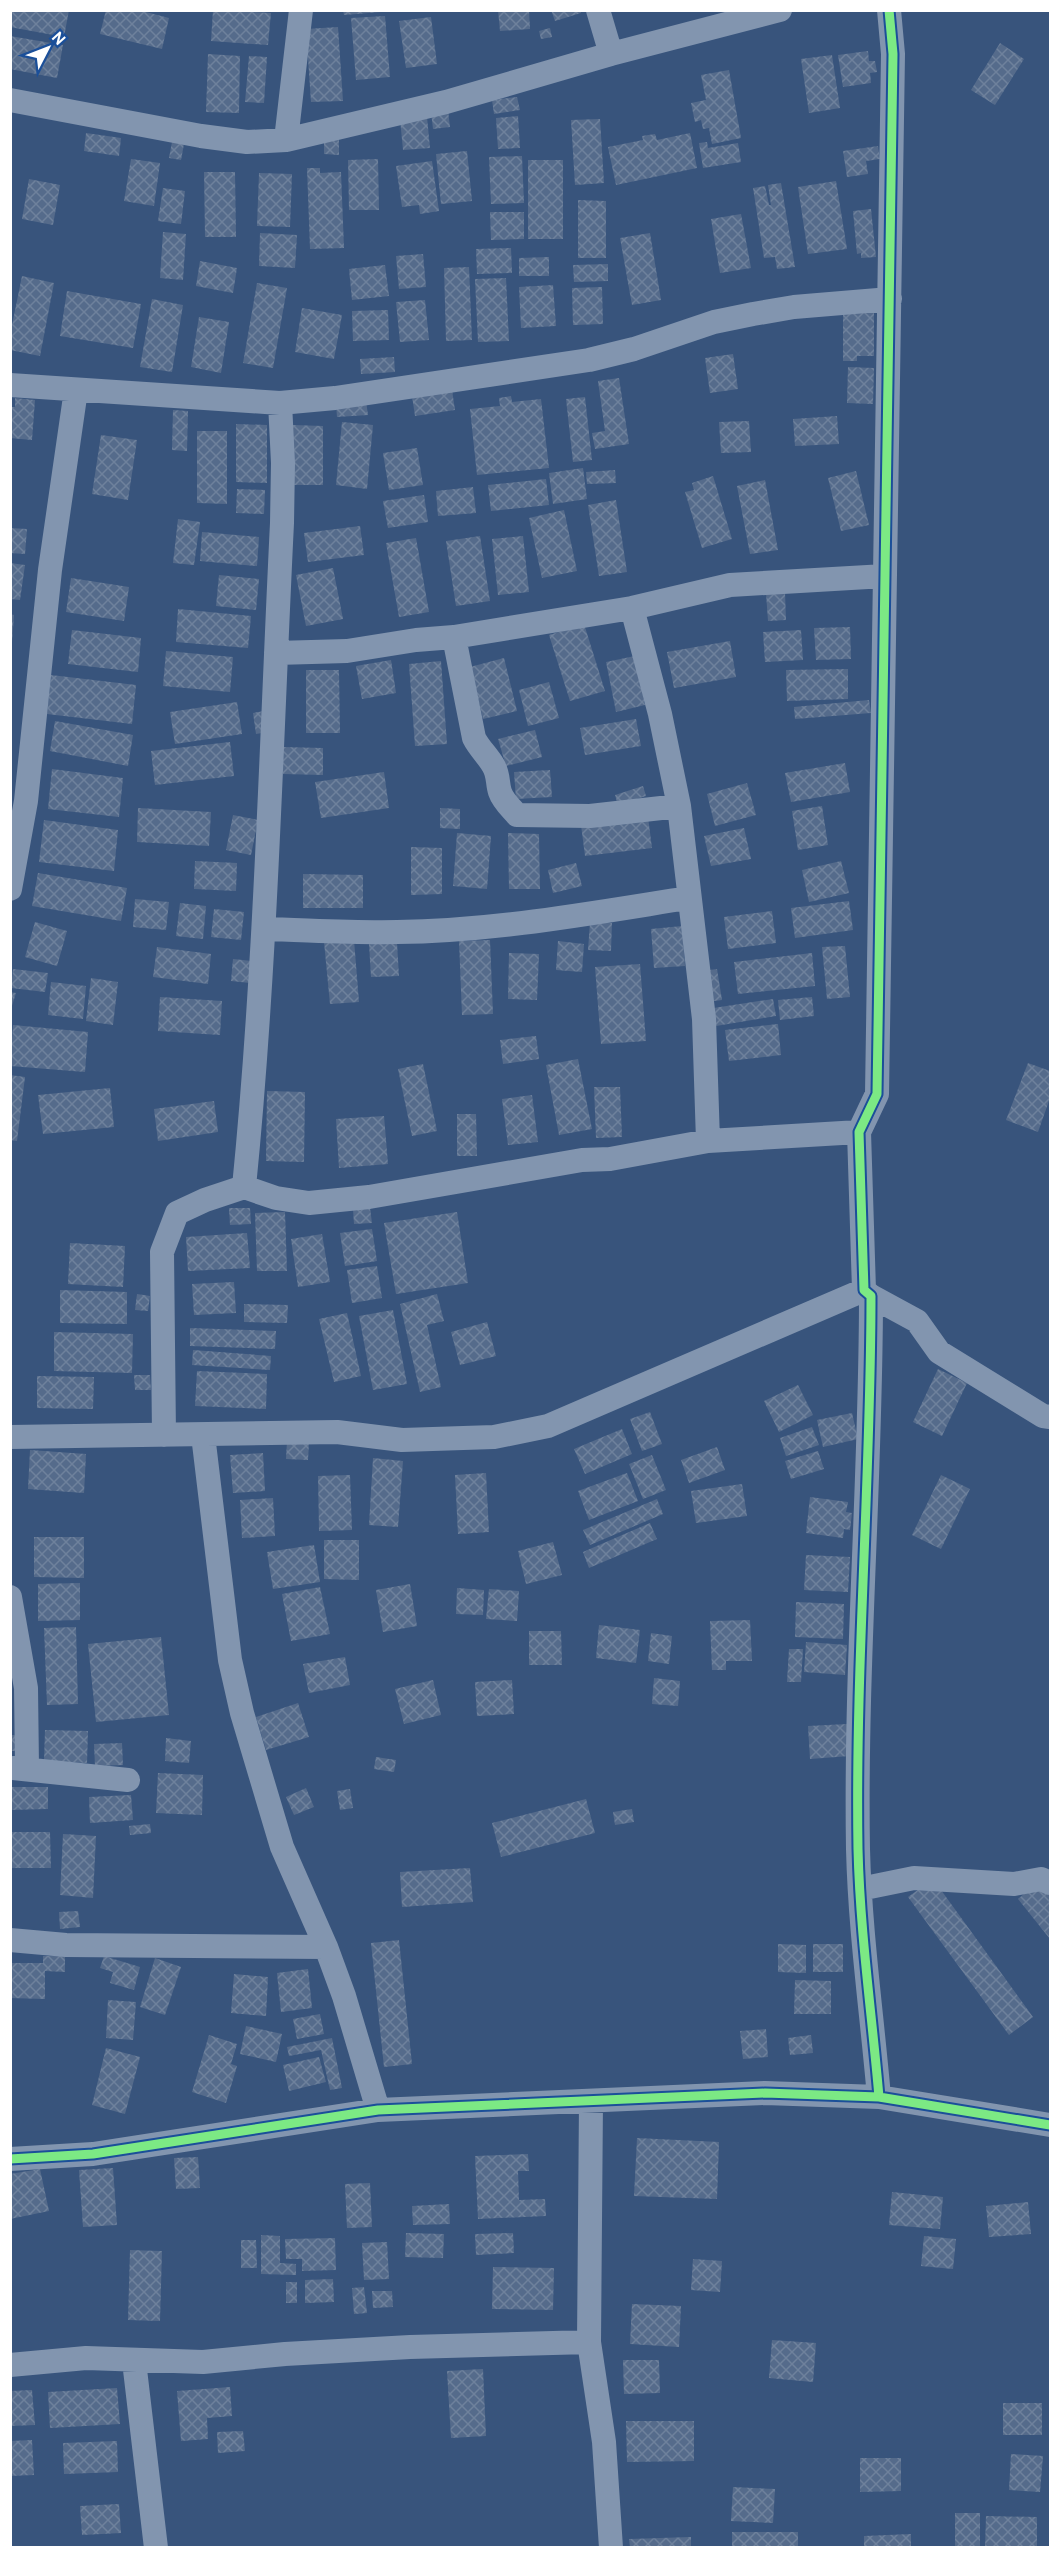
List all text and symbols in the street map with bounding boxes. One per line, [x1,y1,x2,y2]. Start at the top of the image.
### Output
north arrow [18,18,78,78]
text: N [46,28,69,50]

